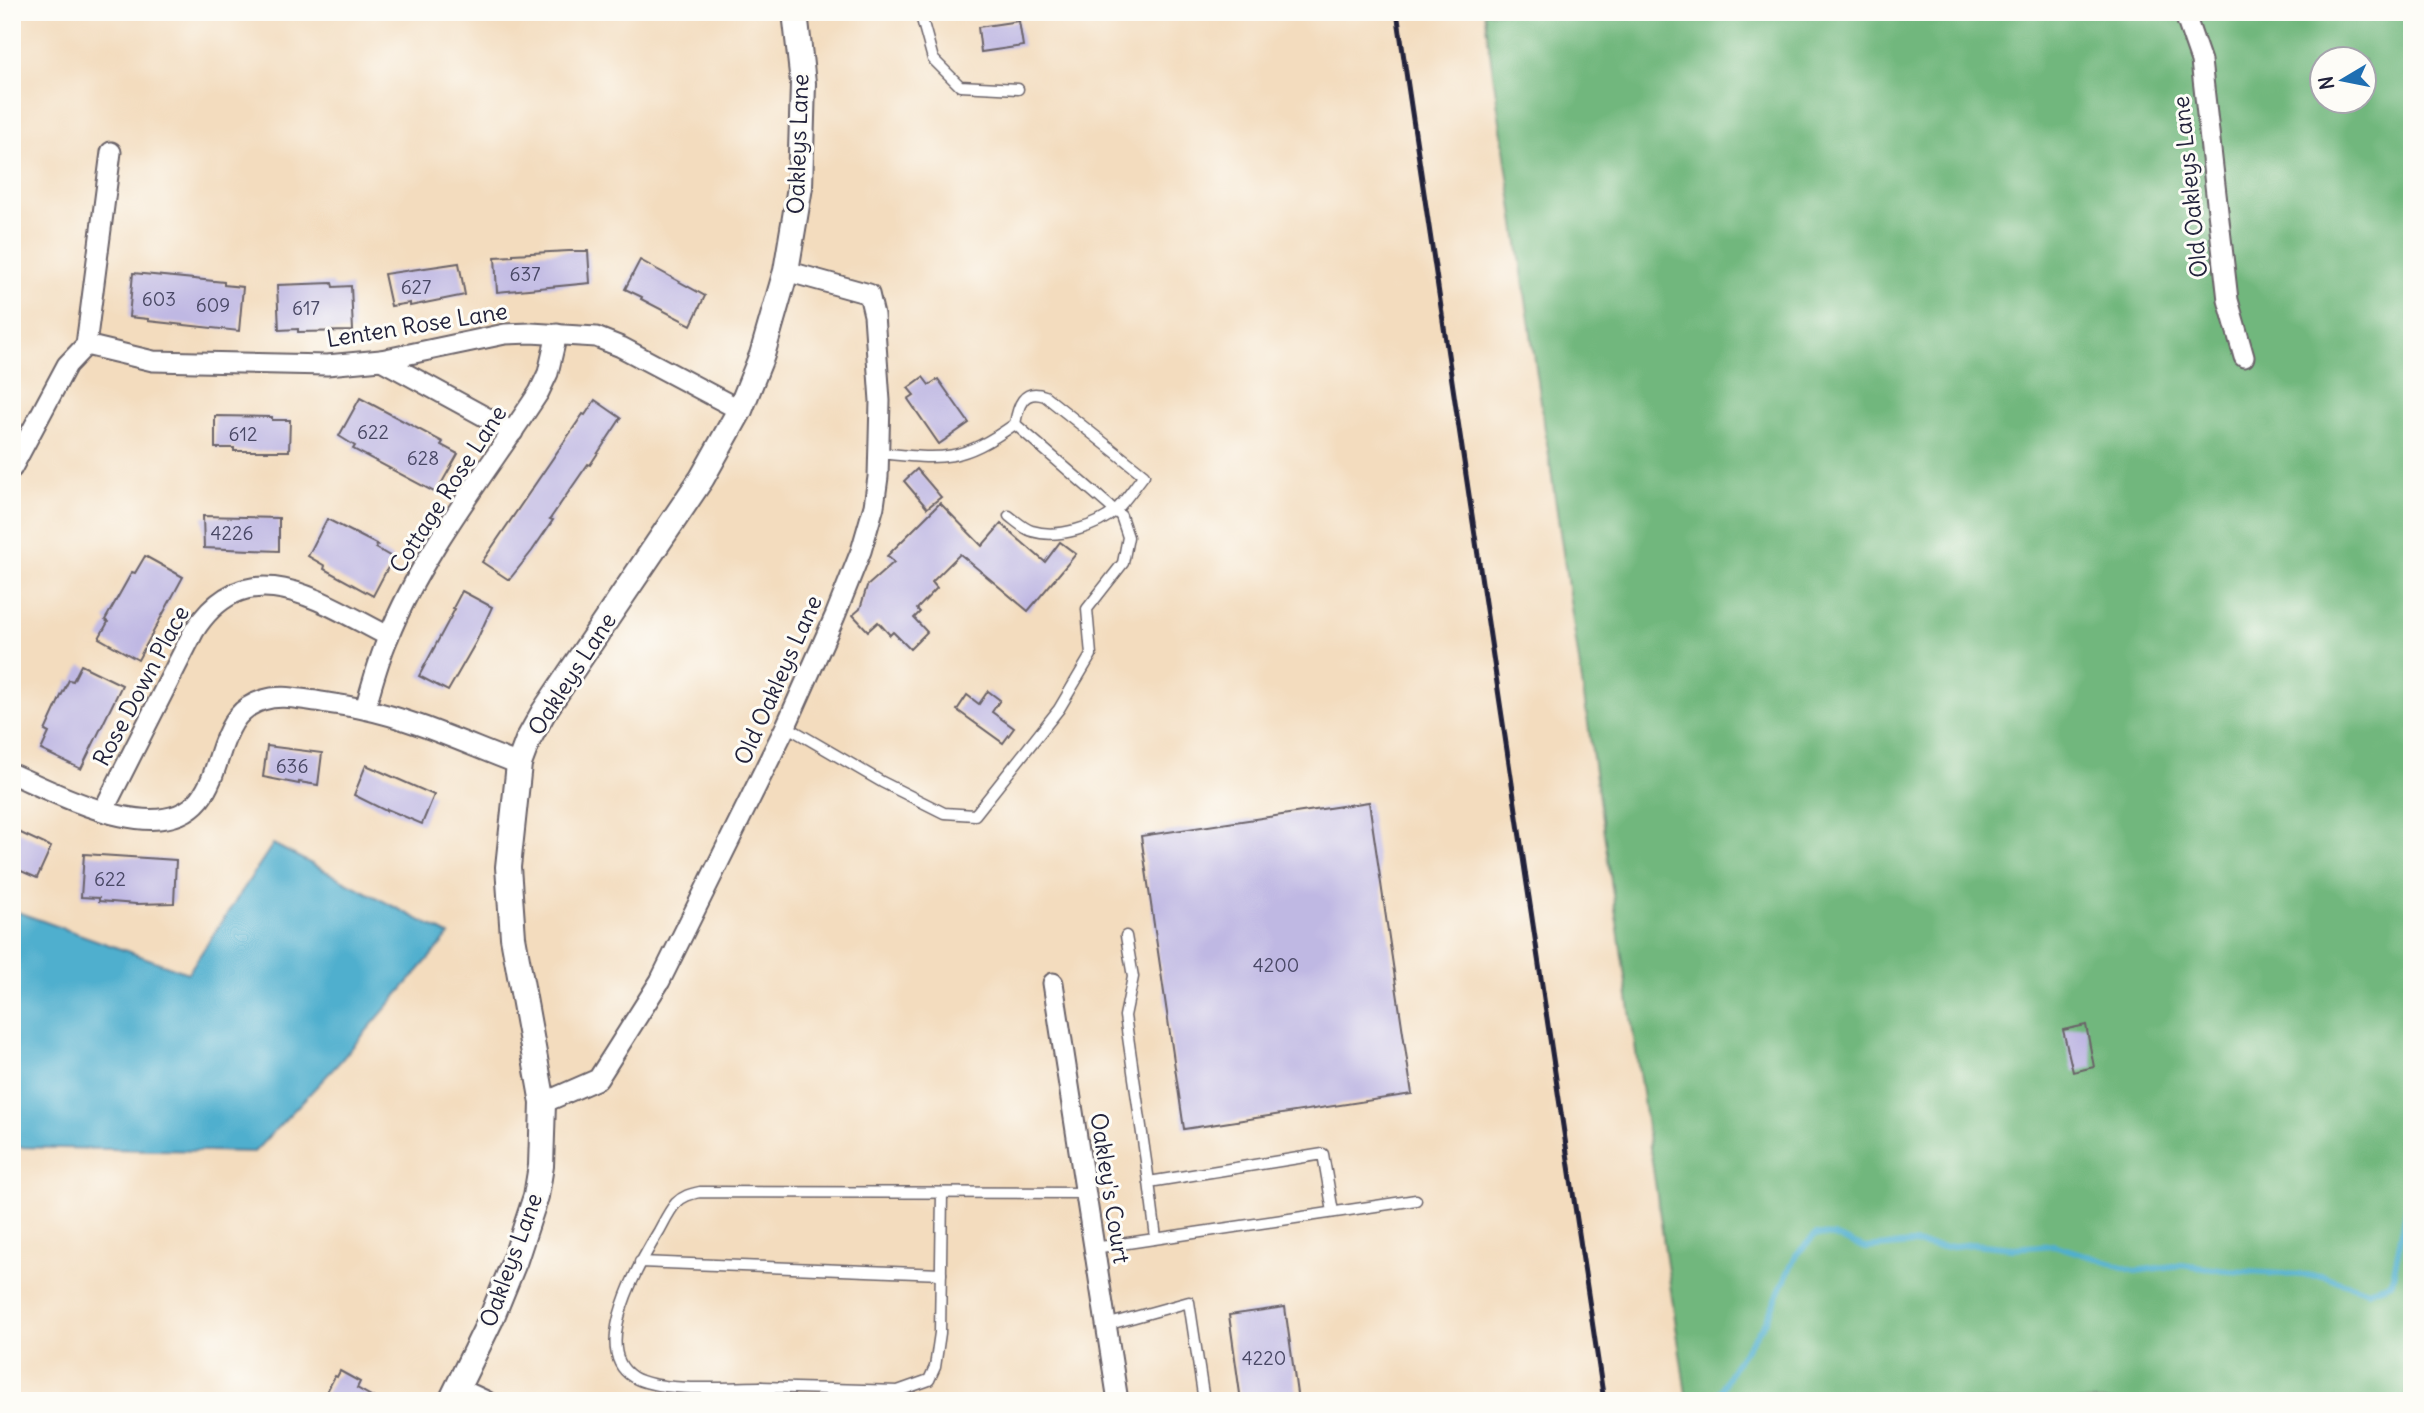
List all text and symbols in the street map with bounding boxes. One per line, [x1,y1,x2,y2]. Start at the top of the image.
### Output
north arrow [2308,46,2378,116]
street label: Oakleys Lane [781,73,814,215]
text: N [2313,74,2339,92]
street label: Old Oakleys Lane [2166,95,2213,279]
house number: 637 [509,262,541,286]
house number: 627 [401,275,431,299]
house number: 603 [142,287,176,311]
house number: 609 [196,293,230,317]
house number: 617 [292,296,320,320]
street label: Lenten Rose Lane [324,296,510,353]
street label: Cottage Rose Lane [383,400,513,578]
house number: 622 [357,420,389,444]
house number: 612 [229,422,257,446]
house number: 628 [407,446,439,470]
house number: 4226 [211,521,253,545]
street label: Old Oakleys Lane [727,591,828,769]
street label: Rose Down Place [86,601,195,771]
street label: Oakleys Lane [521,607,622,741]
house number: 636 [276,754,308,778]
house number: 622 [94,867,126,891]
house number: 4200 [1253,953,1299,977]
street label: Oakley's Court [1084,1111,1137,1265]
street label: Oakleys Lane [473,1189,548,1331]
house number: 4220 [1242,1346,1286,1370]

